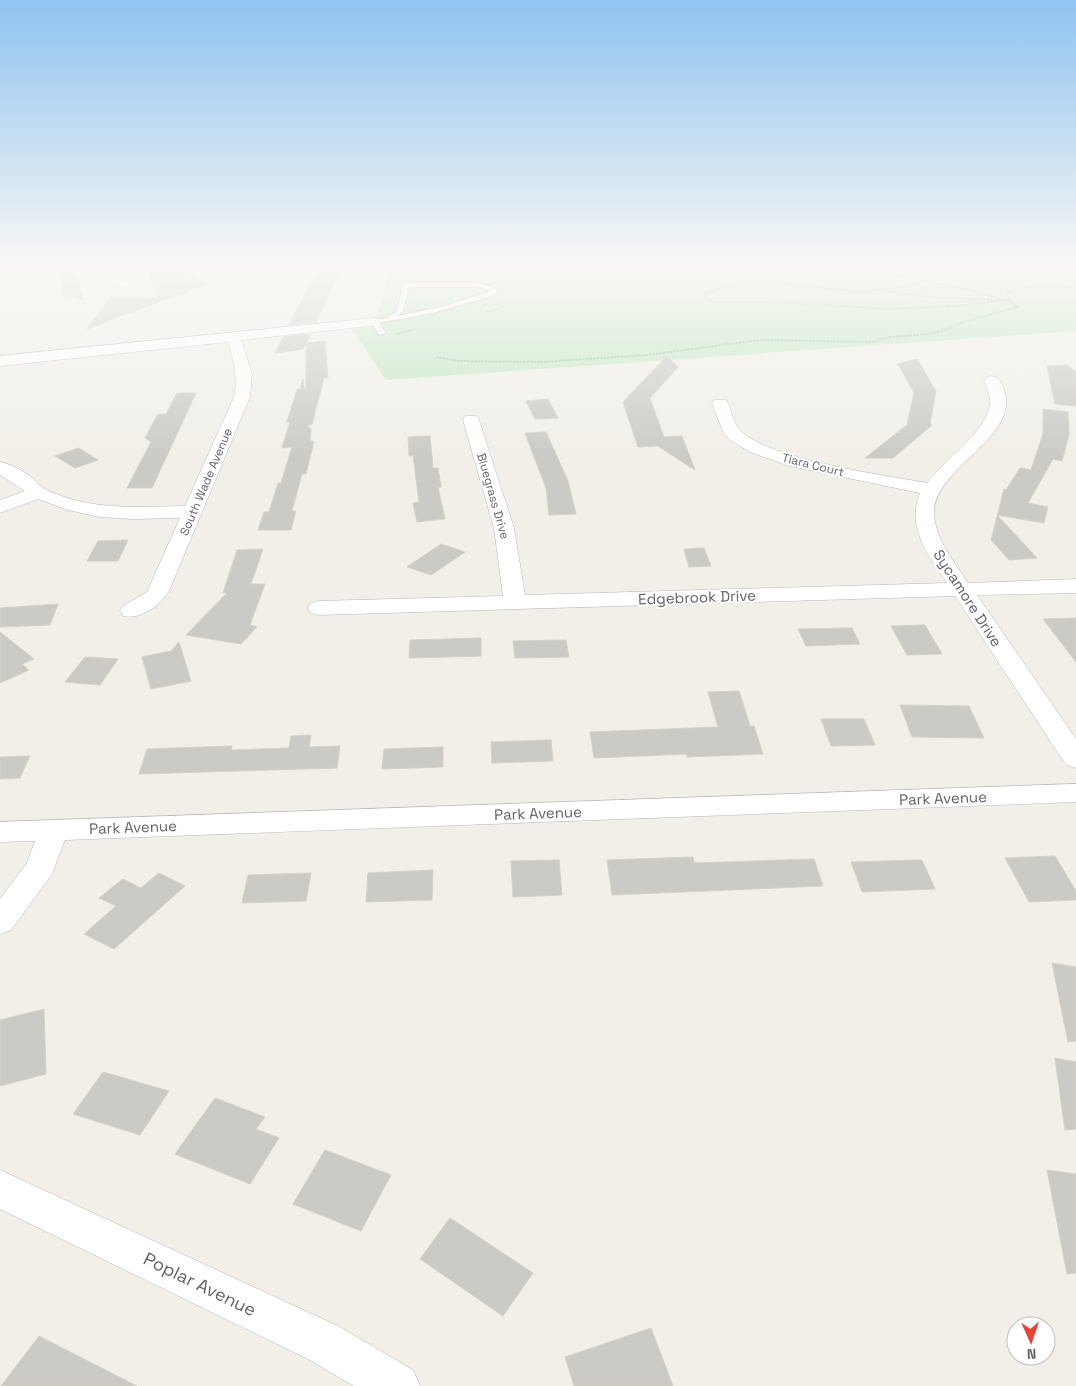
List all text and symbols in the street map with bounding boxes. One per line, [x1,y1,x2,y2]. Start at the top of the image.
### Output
street label: South Wade Avenue [176,426,236,538]
street label: Tiara Court [780,450,846,480]
street label: Bluegrass Drive [473,451,513,541]
street label: Sycamore Drive [929,546,1007,650]
street label: Edgebrook Drive [638,585,756,609]
street label: Park Avenue [899,787,987,809]
street label: Park Avenue [494,802,582,824]
street label: Park Avenue [89,816,177,838]
street label: Poplar Avenue [140,1247,260,1321]
north arrow [1006,1316,1056,1366]
text: N [1027,1345,1037,1363]

